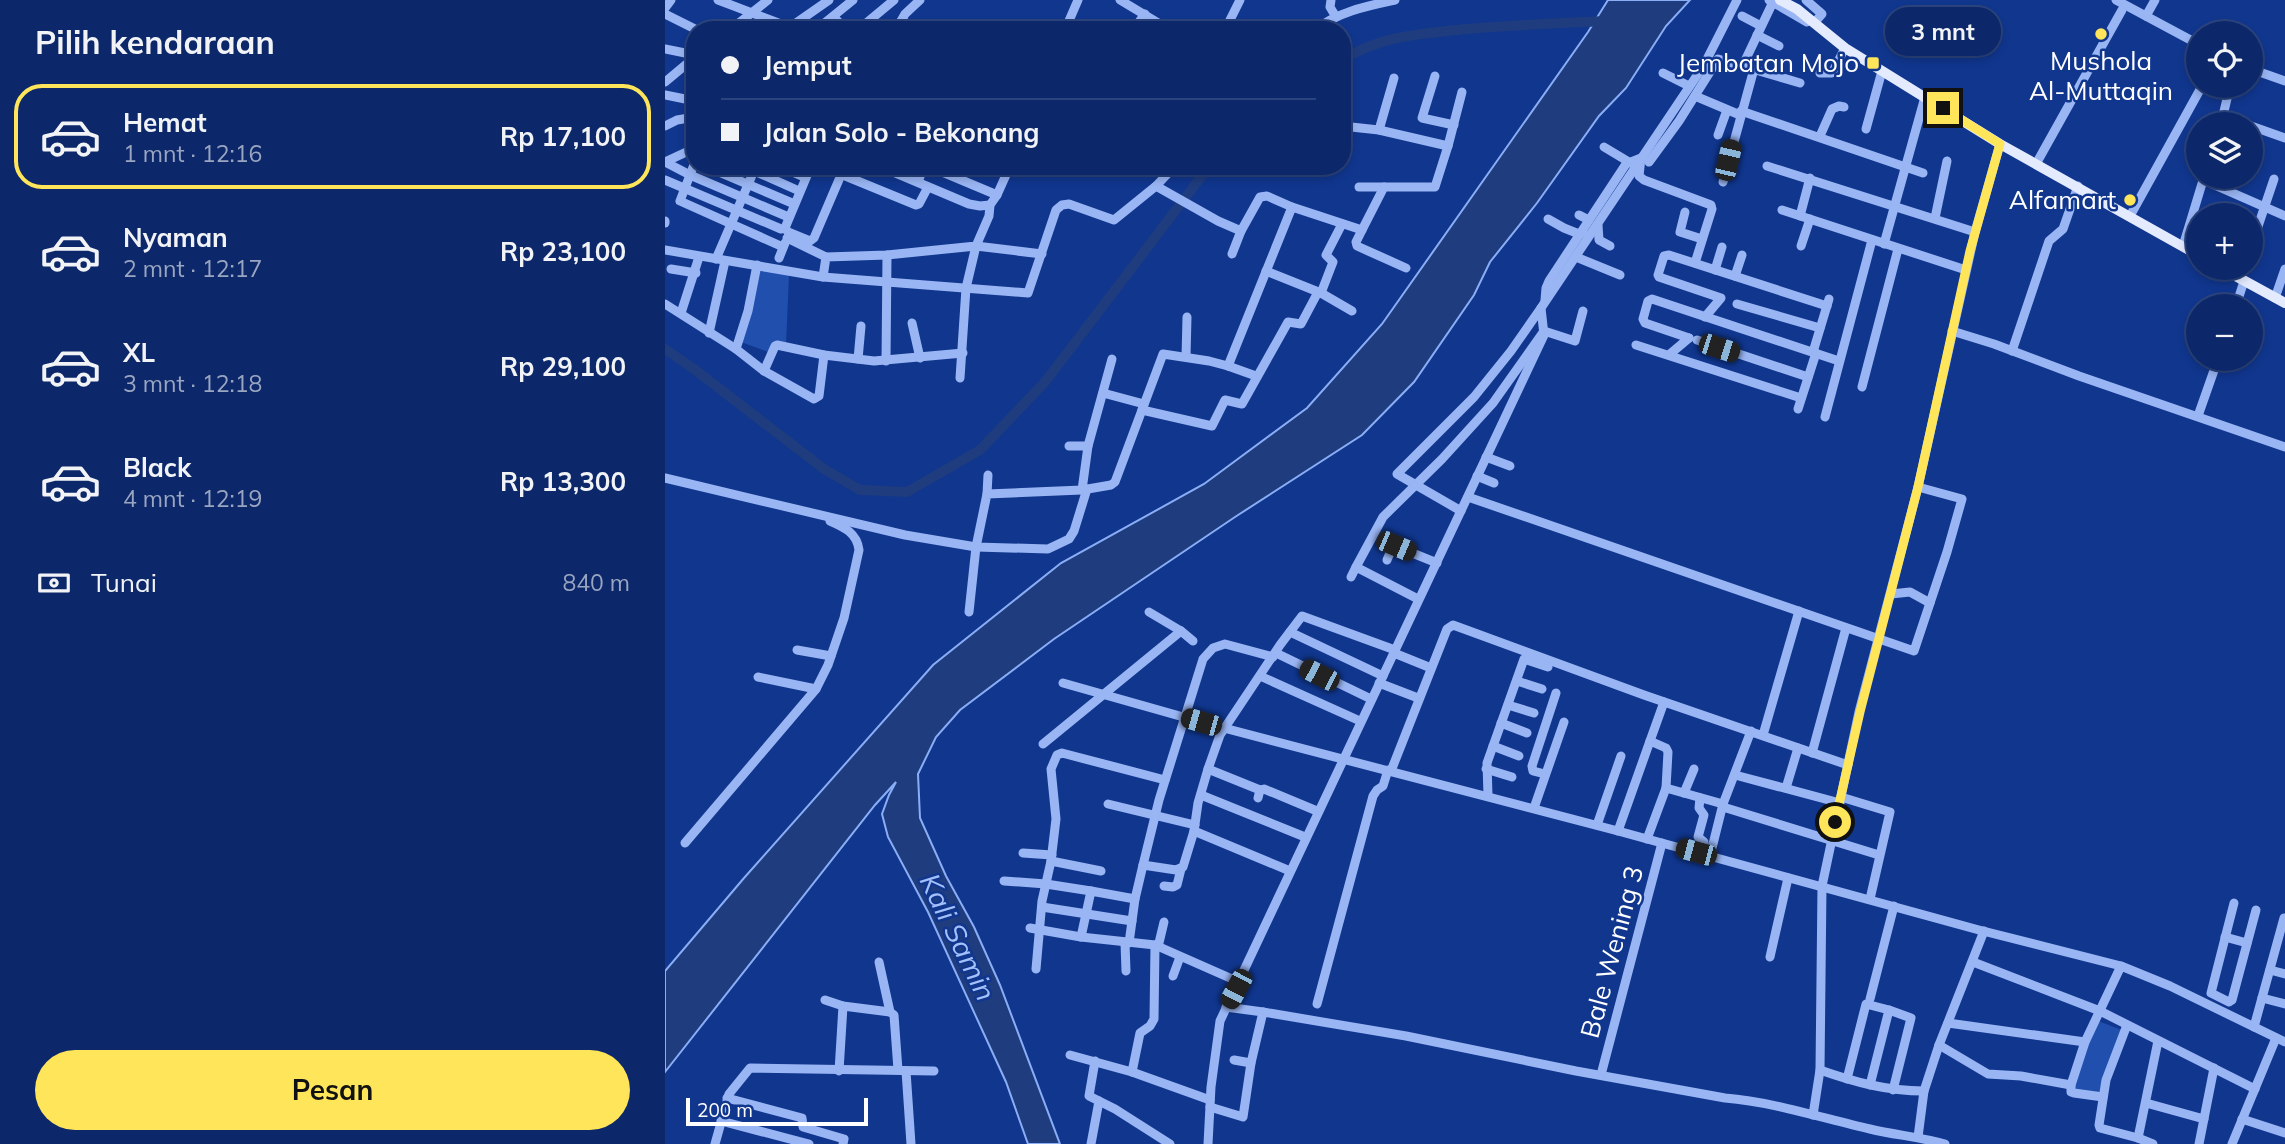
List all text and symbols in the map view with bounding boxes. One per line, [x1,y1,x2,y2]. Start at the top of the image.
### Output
callout: 3 mnt [1885,7,2001,56]
text: 3 mnt [1911,17,1975,46]
map controls [2186,21,2263,371]
button: locate [2186,21,2263,98]
text: Pilih kendaraan [35,22,275,62]
marker: Mushola Al-Muttaqin [2093,26,2109,42]
place label: Mushola Al-Muttaqin [2029,44,2173,107]
place label: Jembatan Mojo [1677,46,1859,79]
text: Jemput [763,49,852,82]
marker: Jembatan Mojo [1865,55,1881,71]
route end [1927,92,1959,124]
icon: car [39,105,102,168]
text: Hemat [123,106,207,139]
button: layers [2186,112,2263,189]
text: Jalan Solo - Bekonang [763,116,1040,149]
text: Rp 17,100 [500,120,626,153]
car [1714,137,1743,183]
text: 1 mnt · 12:16 [123,139,262,168]
place label: Alfamart [2009,183,2116,216]
marker: Alfamart [2122,192,2138,208]
button: + [2186,203,2263,280]
icon: car [39,220,102,283]
text: Nyaman [123,221,228,254]
text: Rp 23,100 [500,235,626,268]
text: 2 mnt · 12:17 [123,254,262,283]
button: − [2186,294,2263,371]
car [1696,332,1743,364]
icon: car [39,335,102,398]
text: XL [123,336,155,369]
text: Rp 29,100 [500,350,626,383]
text: 3 mnt · 12:18 [123,369,262,398]
icon: car [39,450,102,513]
text: Black [123,451,191,484]
text: Rp 13,300 [500,465,626,498]
text: 4 mnt · 12:19 [123,484,262,513]
car [1373,528,1420,564]
icon: cash [35,564,73,602]
text: Tunai [91,566,157,599]
text: 840 m [562,568,630,597]
car [1296,656,1343,694]
car [1178,706,1225,738]
route start [1819,806,1851,838]
car [1673,836,1720,868]
street label: Bale Wening 3 [1573,862,1650,1041]
water label: Kali Samin [913,867,1004,1006]
car [1217,966,1256,1012]
button: Pesan [35,1050,630,1130]
scale bar [686,1095,868,1127]
text: 200 m [697,1098,753,1122]

